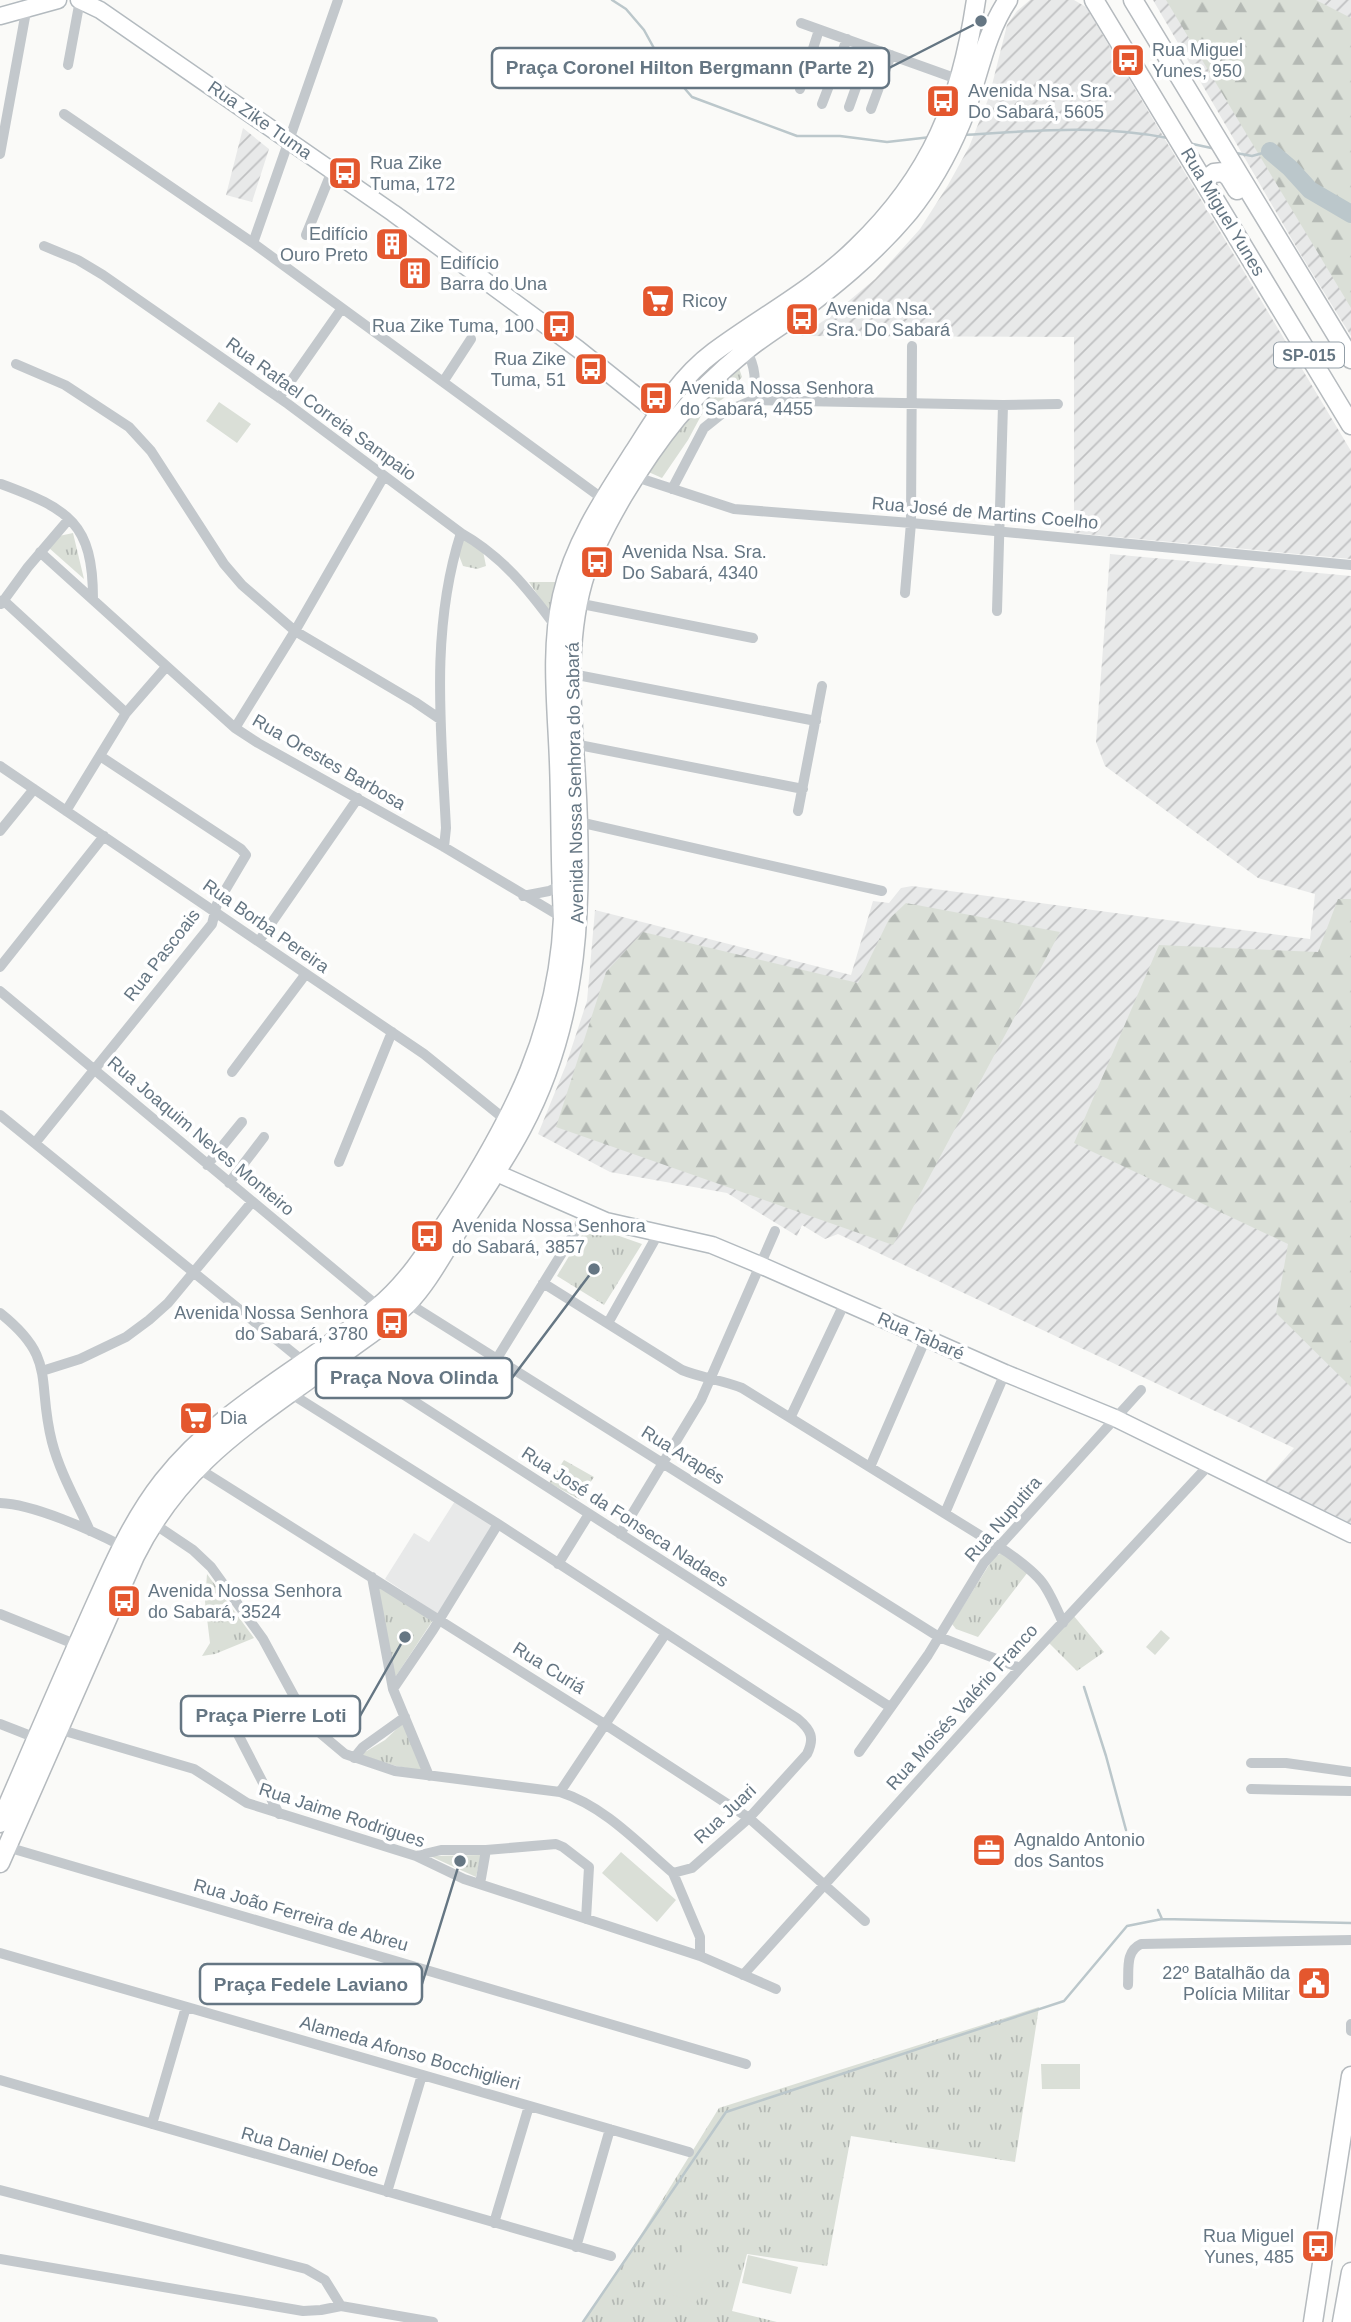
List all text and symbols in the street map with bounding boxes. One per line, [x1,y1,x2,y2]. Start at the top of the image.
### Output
place label: Rua Miguel Yunes, 950 [1152,40,1243,81]
bus stop icon: Rua Miguel Yunes, 950 [1109,41,1147,79]
callout: Praça Coronel Hilton Bergmann (Parte 2) [492,48,889,88]
text: Praça Coronel Hilton Bergmann (Parte 2) [506,57,874,78]
street label: Rua Zike Tuma [204,77,317,164]
place label: Avenida Nsa. Sra. Do Sabará, 5605 [968,81,1113,122]
bus stop icon: Avenida Nsa. Sra. Do Sabará, 5605 [924,82,962,120]
street label: Rua Miguel Yunes [1177,144,1269,280]
place label: Rua Zike Tuma, 172 [370,153,455,194]
bus stop icon: Rua Zike Tuma, 172 [326,154,364,192]
place label: Edifício Ouro Preto [280,224,368,265]
building icon: Edifício Ouro Preto [373,225,411,263]
place label: Edifício Barra do Una [440,253,548,294]
building icon: Edifício Barra do Una [396,254,434,292]
supermarket icon: Ricoy [639,282,677,320]
place label: Ricoy [682,291,727,311]
place label: Avenida Nsa. Sra. Do Sabará [826,299,951,340]
bus stop icon: Avenida Nsa. Sra. Do Sabará [783,300,821,338]
bus stop icon: Rua Zike Tuma, 100 [540,307,578,345]
place label: Rua Zike Tuma, 100 [372,316,534,336]
street label: Rua Rafael Correia Sampaio [222,333,420,485]
road number: SP-015 [1274,342,1344,368]
place label: Rua Zike Tuma, 51 [491,349,566,390]
bus stop icon: Rua Zike Tuma, 51 [572,350,610,388]
place label: Avenida Nossa Senhora do Sabará, 4455 [680,378,875,419]
bus stop icon: Avenida Nossa Senhora do Sabará, 4455 [637,379,675,417]
street label: Rua José de Martins Coelho [871,493,1099,533]
place label: Avenida Nsa. Sra. Do Sabará, 4340 [622,542,767,583]
bus stop icon: Avenida Nsa. Sra. Do Sabará, 4340 [578,543,616,581]
street label: Avenida Nossa Senhora do Sabará [563,641,587,924]
street label: Rua Orestes Barbosa [249,710,410,814]
street label: Rua Borba Pereira [199,875,334,978]
street label: Rua Pascoais [120,905,204,1005]
street label: Rua Joaquim Neves Monteiro [104,1052,298,1220]
place label: Avenida Nossa Senhora do Sabará, 3857 [452,1216,647,1257]
bus stop icon: Avenida Nossa Senhora do Sabará, 3857 [408,1217,446,1255]
place label: Avenida Nossa Senhora do Sabará, 3780 [174,1303,369,1344]
bus stop icon: Avenida Nossa Senhora do Sabará, 3780 [373,1304,411,1342]
street label: Rua Tabaré [875,1308,967,1364]
callout: Praça Nova Olinda [316,1358,512,1398]
text: Praça Nova Olinda [330,1367,498,1388]
supermarket icon: Dia [177,1399,215,1437]
place label: Dia [220,1408,248,1428]
street label: Rua Arapés [638,1422,728,1488]
street label: Rua José da Fonseca Nadaes [518,1443,732,1591]
street label: Rua Nuputira [961,1472,1046,1566]
place label: Avenida Nossa Senhora do Sabará, 3524 [148,1581,343,1622]
bus stop icon: Avenida Nossa Senhora do Sabará, 3524 [105,1582,143,1620]
street label: Rua Moisés Valério Franco [882,1620,1042,1794]
street label: Rua Curiá [509,1638,589,1698]
callout: Praça Pierre Loti [181,1696,360,1736]
text: Praça Pierre Loti [195,1705,347,1726]
street label: Rua Jaime Rodrigues [257,1779,427,1851]
street label: Rua Juari [690,1780,760,1848]
place label: Agnaldo Antonio dos Santos [1014,1830,1145,1871]
office icon: Agnaldo Antonio dos Santos [970,1831,1008,1869]
street label: Rua João Ferreira de Abreu [191,1875,411,1955]
place label: 22º Batalhão da Polícia Militar [1162,1963,1291,2004]
callout: Praça Fedele Laviano [200,1964,422,2004]
public building icon: 22º Batalhão da Polícia Militar [1295,1964,1333,2002]
text: Praça Fedele Laviano [214,1974,408,1995]
street label: Alameda Afonso Bocchiglieri [298,2012,522,2094]
street label: Rua Daniel Defoe [239,2123,381,2181]
place label: Rua Miguel Yunes, 485 [1203,2226,1294,2267]
bus stop icon: Rua Miguel Yunes, 485 [1299,2227,1337,2265]

